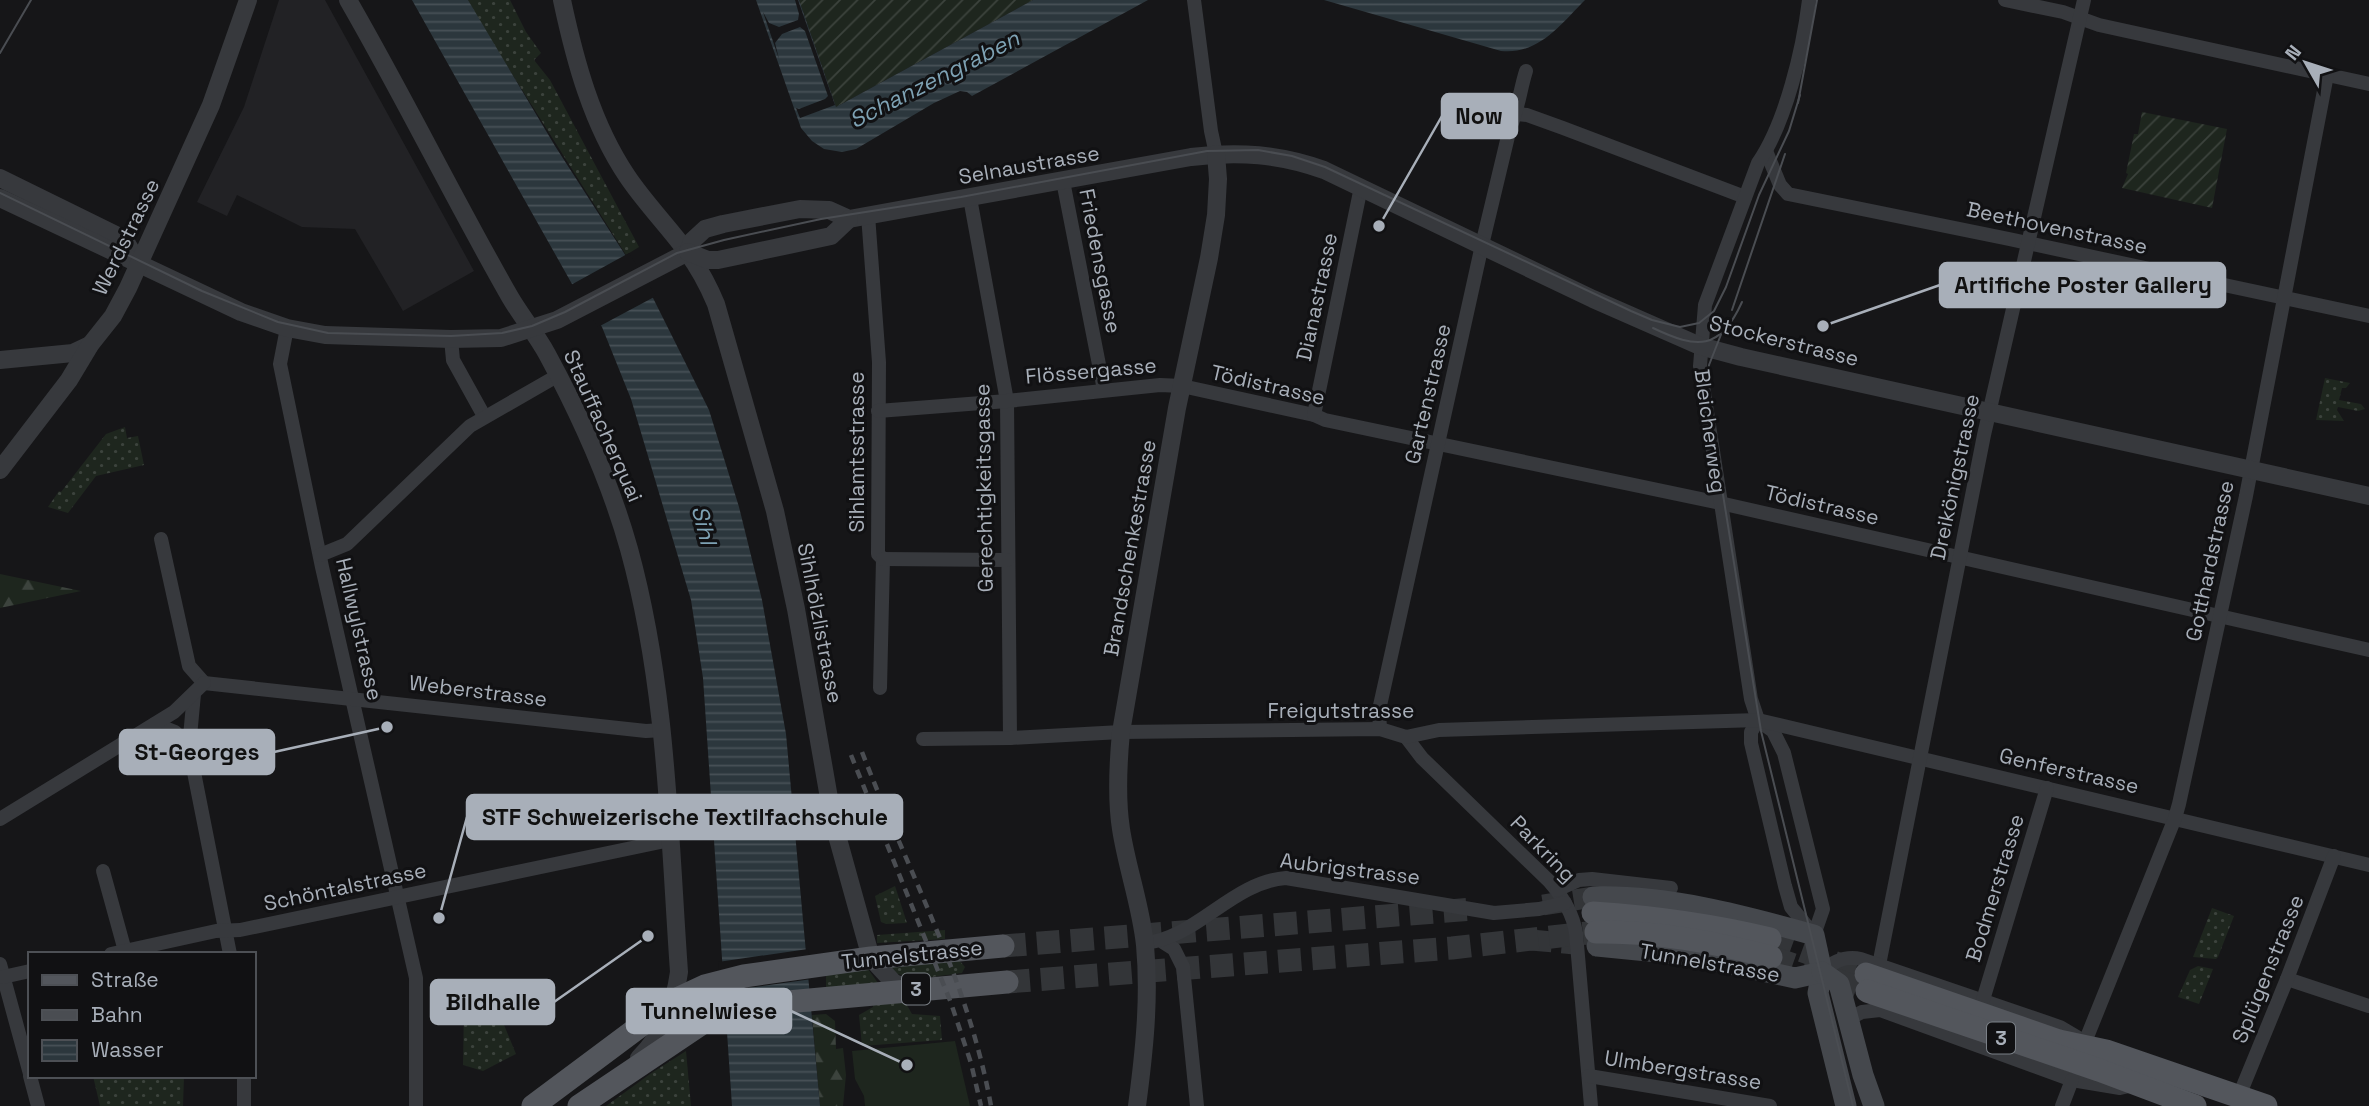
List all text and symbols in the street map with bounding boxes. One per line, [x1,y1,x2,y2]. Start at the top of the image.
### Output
water label: Schanzengraben [844,23,1025,135]
north arrow [2271,28,2341,98]
text: N [2279,40,2307,65]
callout: Now [1442,94,1517,138]
text: Now [1455,101,1503,131]
street label: Selnaustrasse [956,139,1101,190]
street label: Werdstrasse [86,174,165,299]
street label: Friedensgasse [1073,186,1128,336]
street label: Beethovenstrasse [1964,195,2150,260]
street label: Dianastrasse [1290,230,1343,364]
callout: Artifiche Poster Gallery [1940,263,2225,307]
text: Artifiche Poster Gallery [1954,270,2212,300]
street label: Stockerstrasse [1707,309,1862,372]
street label: Gartenstrasse [1398,321,1457,467]
street label: Stauffacherquai [558,346,649,506]
street label: Flössergasse [1024,351,1158,390]
street label: Tödistrasse [1208,358,1328,411]
street label: Bleicherweg [1688,367,1733,495]
street label: Sihlamtsstrasse [843,371,870,533]
street label: Gerechtigkeitsgasse [968,383,999,593]
street label: Dreikönigstrasse [1924,391,1985,562]
street label: Brandschenkestrasse [1097,437,1162,658]
street label: Tödistrasse [1762,478,1882,531]
street label: Gotthardstrasse [2179,478,2240,644]
water label: Sihl [685,502,724,550]
street label: Sihlhölzlistrasse [792,540,849,705]
street label: Hallwylstrasse [330,555,389,703]
street label: Weberstrasse [408,669,549,712]
street label: Freigutstrasse [1267,697,1415,724]
callout: St-Georges [120,730,274,774]
text: St-Georges [134,737,260,767]
street label: Genferstrasse [1997,741,2142,800]
callout: STF Schweizerische Textilfachschule [467,795,902,839]
text: STF Schweizerische Textilfachschule [482,802,888,832]
street label: Parkring [1505,809,1582,888]
street label: Bodmerstrasse [1959,811,2030,965]
street label: Aubrigstrasse [1279,847,1422,890]
street label: Schöntalstrasse [261,856,429,917]
street label: Splügenstrasse [2225,891,2310,1047]
street label: Tunnelstrasse [840,934,984,975]
street label: Tunnelstrasse [1638,937,1782,988]
legend [28,952,256,1078]
text: Straße [91,966,159,993]
road number: 3 [902,973,930,1004]
callout: Bildhalle [431,980,554,1024]
text: Bildhalle [445,987,541,1017]
callout: Tunnelwiese [627,989,791,1033]
text: Tunnelwiese [641,996,777,1026]
text: Bahn [91,1001,143,1028]
road number: 3 [1987,1022,2015,1054]
text: Wasser [91,1036,164,1063]
street label: Ulmbergstrasse [1603,1044,1764,1095]

